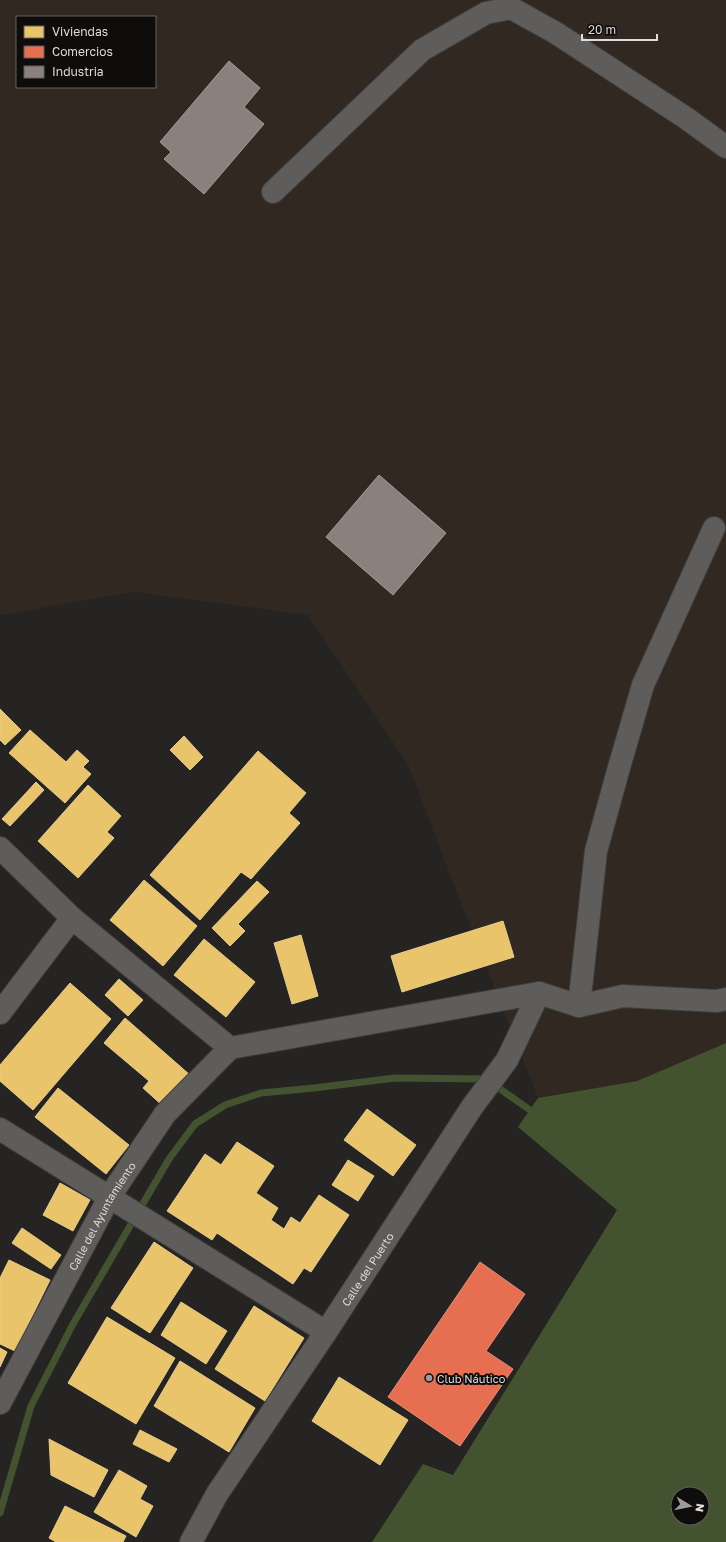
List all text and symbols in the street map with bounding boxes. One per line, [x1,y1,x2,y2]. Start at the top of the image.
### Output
legend [16,16,156,88]
scale bar [582,16,657,42]
text: 20 m [588,22,616,37]
text: Viviendas [52,24,108,39]
text: Comercios [52,44,113,59]
text: Industria [52,64,104,79]
street label: Calle del Ayuntamiento [65,1159,138,1272]
street label: Calle del Puerto [338,1229,396,1308]
place label: Club Náutico [437,1372,506,1385]
marker: Club Náutico [424,1373,434,1383]
north arrow [670,1486,710,1526]
text: N [693,1503,707,1513]

